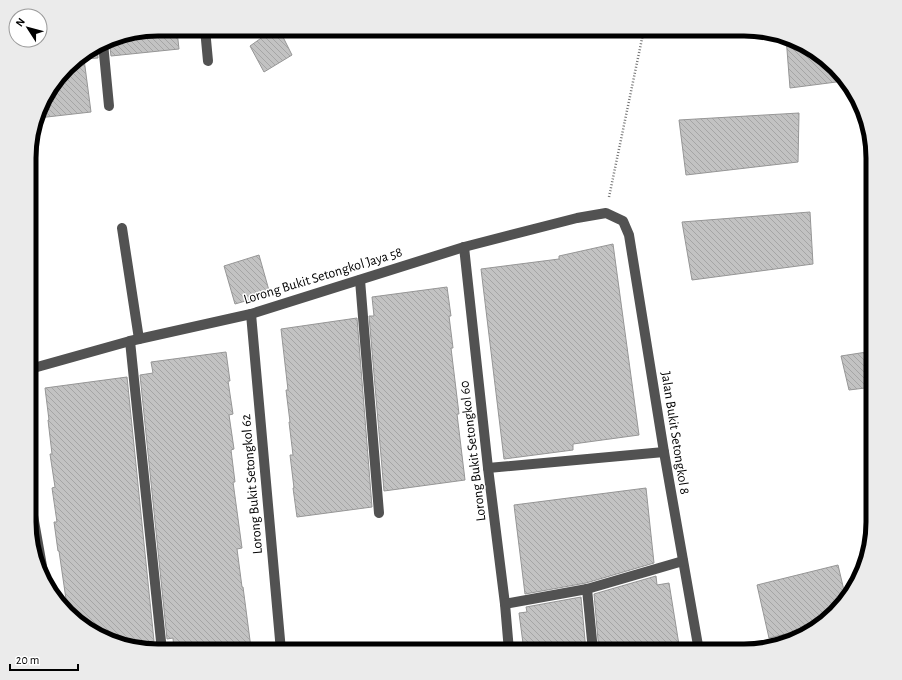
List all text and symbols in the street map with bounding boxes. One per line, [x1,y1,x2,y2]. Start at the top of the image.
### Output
north arrow [8,8,48,48]
text: N [14,16,27,29]
street label: Lorong Bukit Setongkol Jaya 58 [242,245,404,307]
street label: Jalan Bukit Setongkol 8 [658,371,692,495]
street label: Lorong Bukit Setongkol 60 [457,380,489,522]
street label: Lorong Bukit Setongkol 62 [239,413,265,555]
scale bar [10,646,78,672]
text: 20 m [16,654,39,666]

